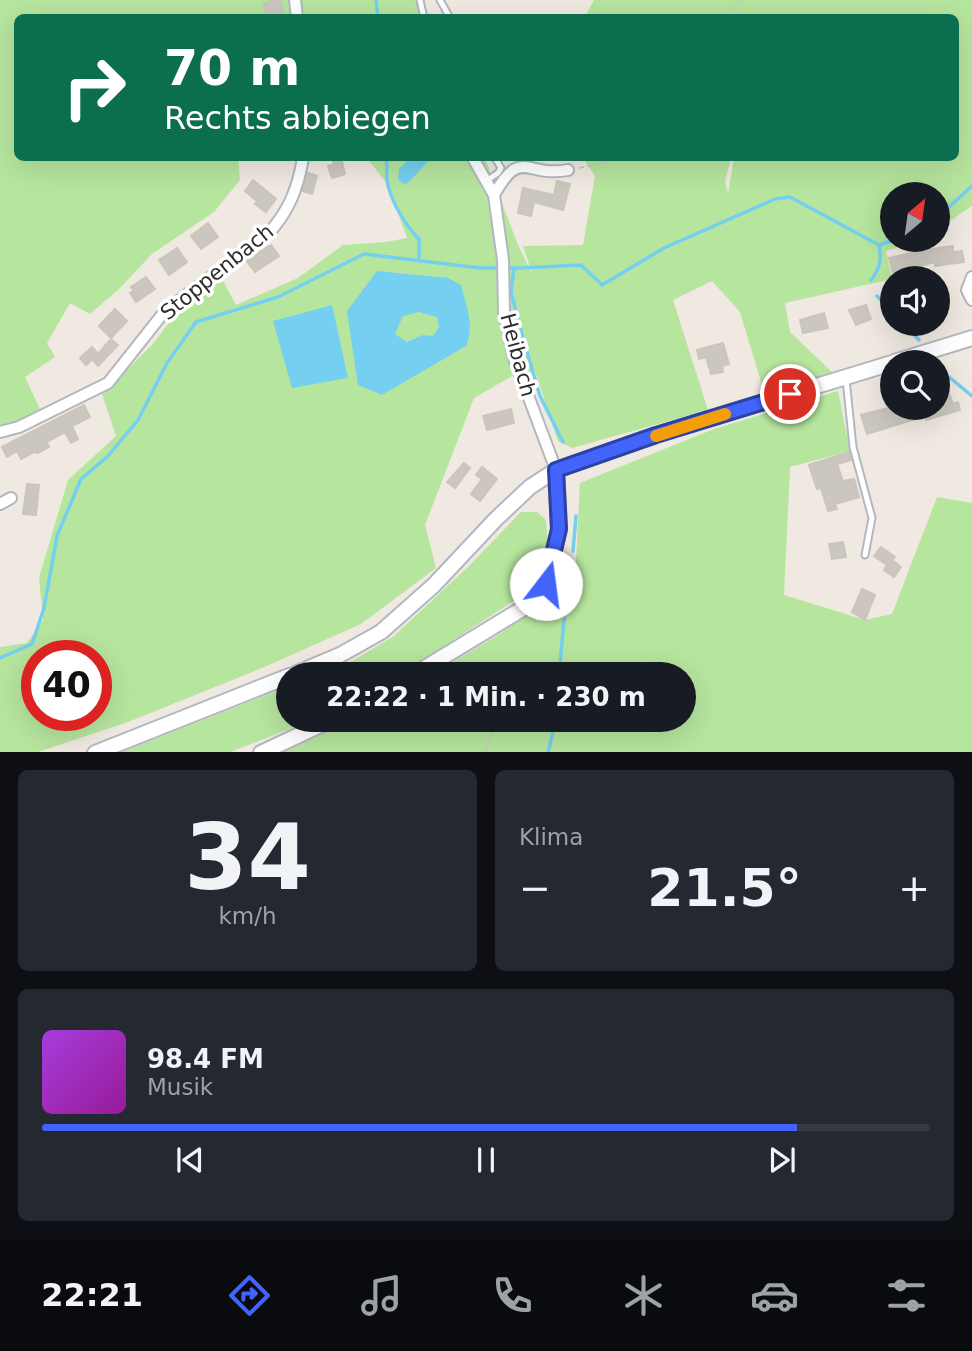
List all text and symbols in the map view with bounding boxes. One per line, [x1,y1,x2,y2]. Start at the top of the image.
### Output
text: 70 m [164,40,300,97]
icon: right [49,42,140,133]
text: Rechts abbiegen [164,99,431,137]
north arrow [880,182,950,252]
map controls [880,182,950,420]
street label: Stoppenbach [156,219,278,325]
button: sound [880,266,950,336]
street label: Heibach [495,311,541,399]
button: search [880,350,950,420]
pin [760,364,820,424]
icon: arrive [771,375,809,413]
position arrow [509,547,583,621]
speed limit sign: 40 [21,640,112,731]
text: 22:22 · 1 Min. · 230 m [326,682,646,712]
text: 34 [184,805,311,910]
text: Klima [519,824,583,850]
text: 21.5° [647,858,802,918]
text: − [519,866,551,910]
text: + [898,866,930,910]
text: km/h [218,903,277,929]
text: 98.4 FM [147,1044,264,1074]
text: Musik [147,1074,213,1100]
icon: previous [171,1141,209,1179]
icon: pause [467,1141,505,1179]
icon: next [763,1141,801,1179]
icon: directions [225,1271,274,1320]
icon: music [357,1271,406,1320]
icon: phone [488,1271,537,1320]
icon: climate [619,1271,668,1320]
icon: car [750,1271,799,1320]
icon: filters [882,1271,931,1320]
text: 22:21 [41,1276,143,1314]

